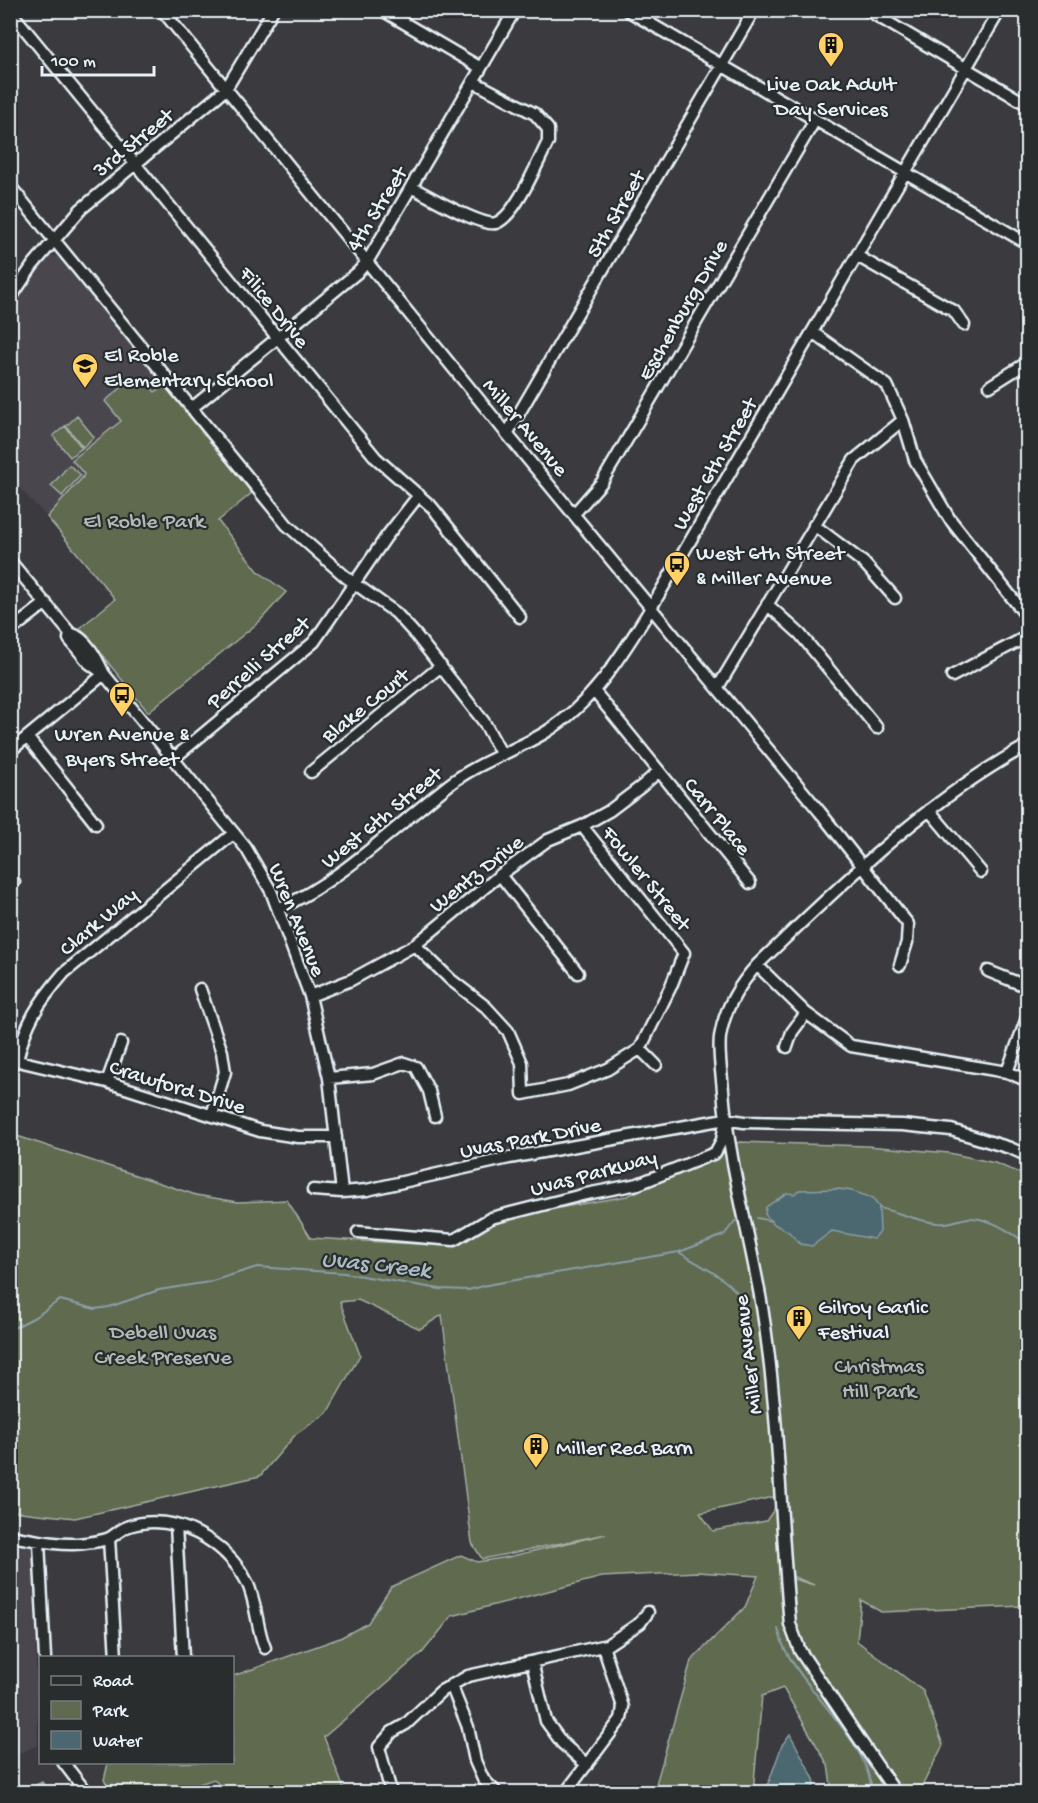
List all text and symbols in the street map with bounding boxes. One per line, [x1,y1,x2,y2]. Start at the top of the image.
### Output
building icon: Live Oak Adult Day Services [816,30,846,68]
scale bar [42,39,154,77]
text: 100 m [50,52,96,73]
place label: Live Oak Adult Day Services [766,73,898,124]
street label: 3rd Street [88,103,182,185]
street label: 4th Street [342,161,416,257]
street label: 5th Street [582,165,654,263]
street label: Eschenburg Drive [634,235,736,386]
street label: Filice Drive [231,262,314,355]
place label: El Roble Elementary School [104,344,274,395]
school or university icon: El Roble Elementary School [70,351,100,389]
street label: Miller Avenue [475,374,573,483]
street label: West 6th Street [668,393,766,536]
park label: El Roble Park [83,510,207,536]
place label: West 6th Street & Miller Avenue [696,542,846,593]
bus stop icon: West 6th Street & Miller Avenue [662,549,692,587]
street label: Perrelli Street [202,611,318,717]
street label: Blake Court [317,663,417,751]
bus stop icon: Wren Avenue & Byers Street [107,680,137,718]
place label: Wren Avenue & Byers Street [54,723,190,774]
street label: West 6th Street [317,761,450,876]
street label: Carr Place [677,773,756,862]
street label: Fowler Street [594,821,696,939]
street label: Wentz Drive [425,830,530,920]
street label: Wren Avenue [261,860,330,981]
street label: Clark Way [55,883,144,963]
street label: Crawford Drive [106,1056,249,1122]
street label: Uvas Park Drive [458,1113,604,1166]
street label: Uvas Parkway [528,1145,660,1204]
water label: Uvas Creek [320,1246,434,1287]
street label: Miller Avenue [730,1293,770,1416]
place label: Gilroy Garlic Festival [817,1296,929,1347]
building icon: Gilroy Garlic Festival [784,1303,814,1341]
park label: Debell Uvas Creek Preserve [94,1321,232,1372]
park label: Christmas Hill Park [834,1355,925,1406]
building icon: Miller Red Barn [521,1431,551,1469]
place label: Miller Red Barn [556,1437,693,1463]
legend [39,1656,234,1764]
text: Road [93,1672,134,1693]
text: Park [92,1702,129,1723]
text: Water [93,1732,143,1753]

